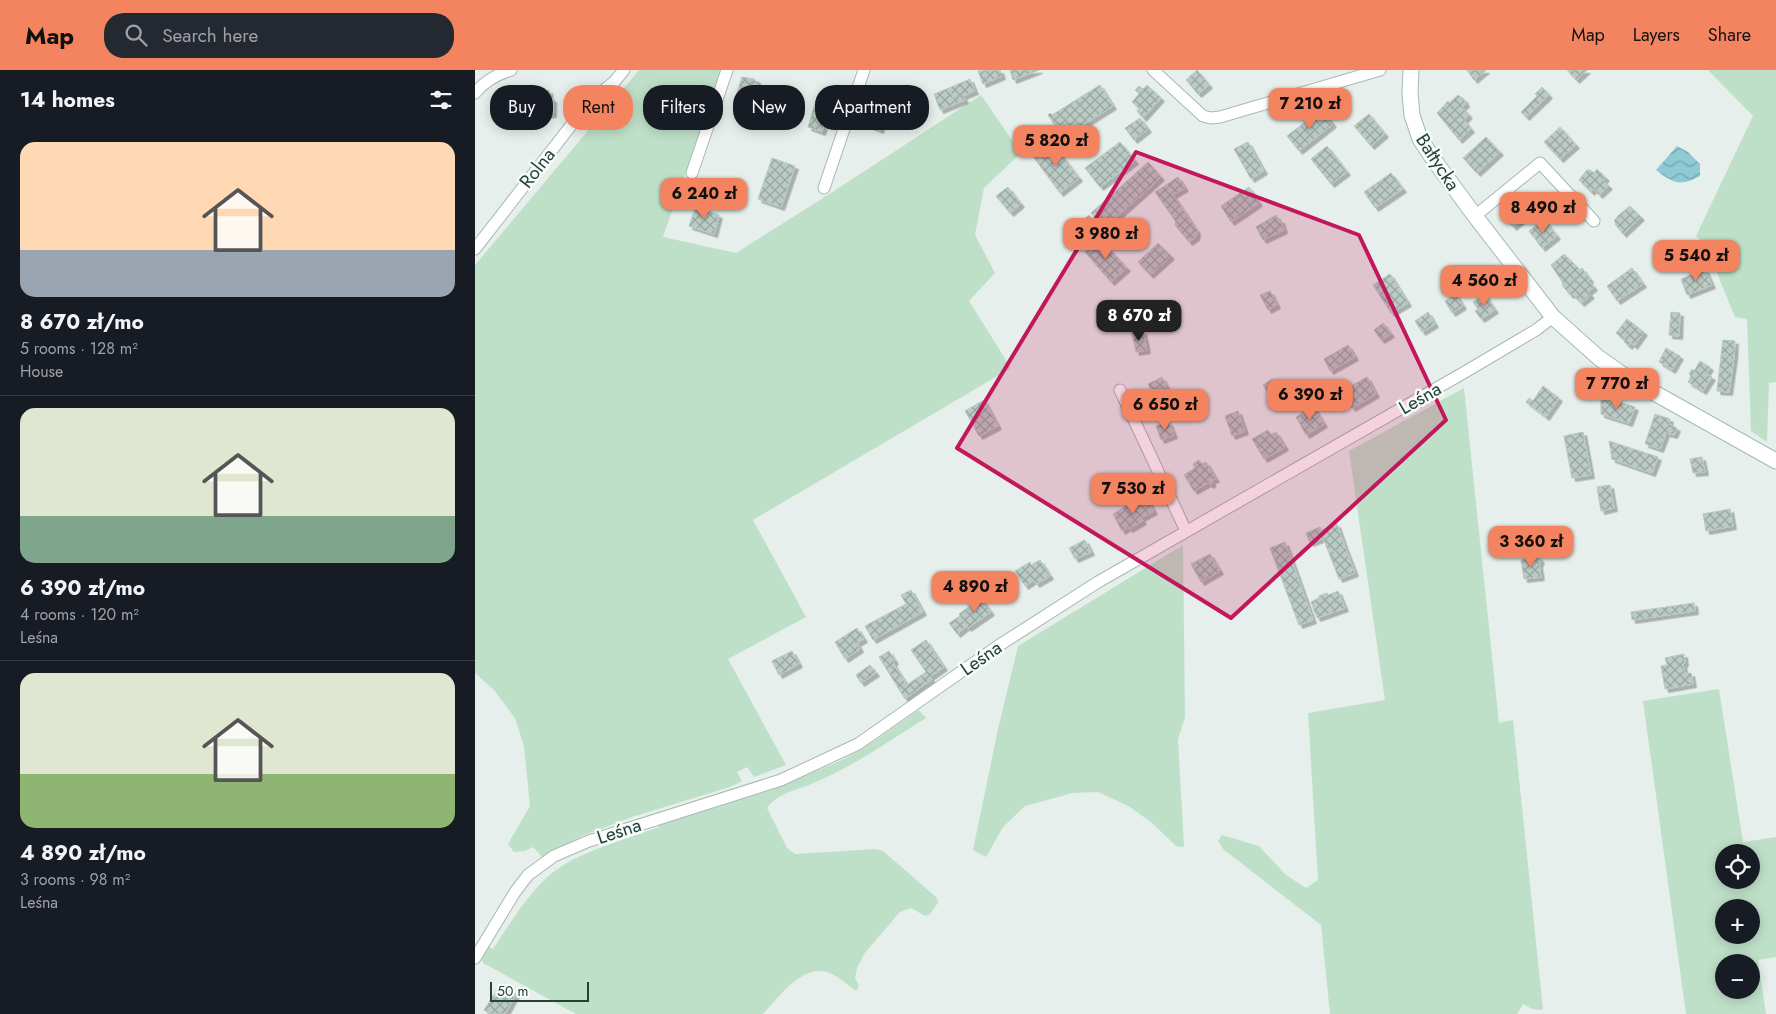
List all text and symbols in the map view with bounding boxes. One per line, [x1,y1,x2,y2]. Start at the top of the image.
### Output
search box [104,13,454,58]
text: Map [25,18,74,53]
icon: search [122,21,150,49]
text: Search here [162,22,258,49]
text: Map [1571,22,1605,48]
text: Layers [1633,22,1680,48]
text: Share [1708,22,1751,48]
text: 14 homes [20,85,115,115]
chip: Buy [490,85,553,130]
chip: Rent [563,85,633,130]
chip: Filters [643,85,723,130]
chip: New [733,85,805,130]
chip: Apartment [815,85,929,130]
icon: filters [427,86,455,114]
pin: 7 210 zł [1258,88,1362,130]
text: 7 210 zł [1279,92,1341,115]
pin: 5 820 zł [1004,124,1108,167]
street label: Bałtycka [1409,128,1467,196]
text: 5 820 zł [1024,129,1088,152]
street label: Rolna [513,142,561,194]
icon: home [193,175,283,265]
pin: 6 240 zł [652,178,756,220]
text: 6 240 zł [671,182,737,205]
pin: 8 490 zł [1491,191,1595,234]
text: 8 490 zł [1511,196,1575,219]
pin: 3 980 zł [1054,218,1158,260]
text: 3 980 zł [1074,222,1138,245]
pin: 5 540 zł [1644,240,1748,282]
text: 5 540 zł [1664,244,1728,267]
pin: 4 560 zł [1432,264,1536,307]
text: 4 560 zł [1451,269,1517,292]
pin: 8 670 zł [1087,300,1191,342]
text: 8 670 zł [1107,304,1171,327]
text: 8 670 zł/mo [20,307,144,337]
text: 5 rooms · 128 m² [20,337,138,360]
text: House [20,360,63,383]
pin: 7 770 zł [1565,368,1669,410]
text: 7 770 zł [1586,372,1648,395]
street label: Leśna [1394,375,1446,421]
pin: 6 390 zł [1258,378,1362,421]
text: 6 390 zł [1278,383,1342,406]
pin: 6 650 zł [1113,388,1217,431]
text: 6 650 zł [1133,393,1197,416]
icon: home [193,440,283,530]
pin: 7 530 zł [1081,472,1185,515]
text: 7 530 zł [1102,477,1164,500]
pin: 3 360 zł [1479,526,1583,568]
text: 3 360 zł [1499,530,1563,553]
pin: 4 890 zł [923,570,1027,613]
text: 6 390 zł/mo [20,573,145,603]
text: 4 890 zł [943,575,1007,598]
text: 4 rooms · 120 m² [20,603,139,626]
text: Leśna [20,626,58,649]
street label: Leśna [955,634,1007,682]
icon: home [193,705,283,795]
street label: Leśna [593,811,645,851]
text: 4 890 zł/mo [20,838,146,868]
map controls [1715,844,1760,999]
button: locate [1715,844,1760,889]
text: 3 rooms · 98 m² [20,868,130,891]
text: Leśna [20,891,58,914]
button: + [1715,899,1760,944]
button: − [1715,954,1760,999]
scale bar [490,979,589,1002]
text: 50 m [497,981,528,1001]

